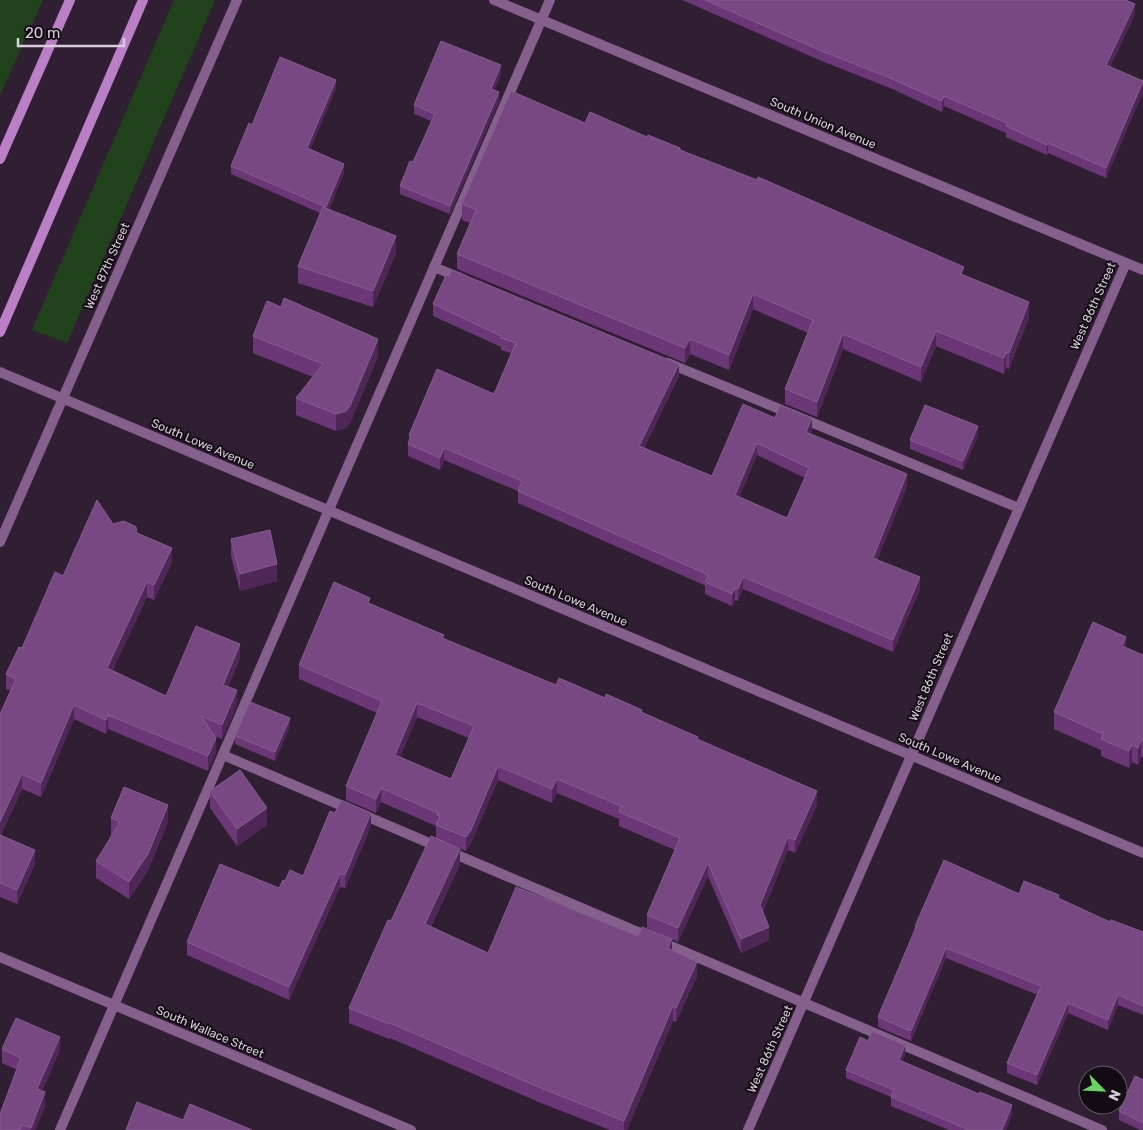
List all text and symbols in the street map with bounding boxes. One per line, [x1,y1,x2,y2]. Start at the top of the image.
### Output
scale bar [18,15,124,47]
text: 20 m [25,24,60,42]
street label: South Union Avenue [768,94,878,152]
street label: West 87th Street [82,220,132,311]
street label: West 86th Street [1067,260,1119,352]
street label: South Lowe Avenue [149,416,257,472]
street label: South Lowe Avenue [522,573,630,629]
street label: West 86th Street [906,631,956,723]
street label: South Lowe Avenue [896,730,1004,786]
street label: South Wallace Street [154,1003,266,1061]
street label: West 86th Street [744,1003,796,1095]
north arrow [1078,1065,1128,1115]
text: N [1105,1087,1124,1103]

